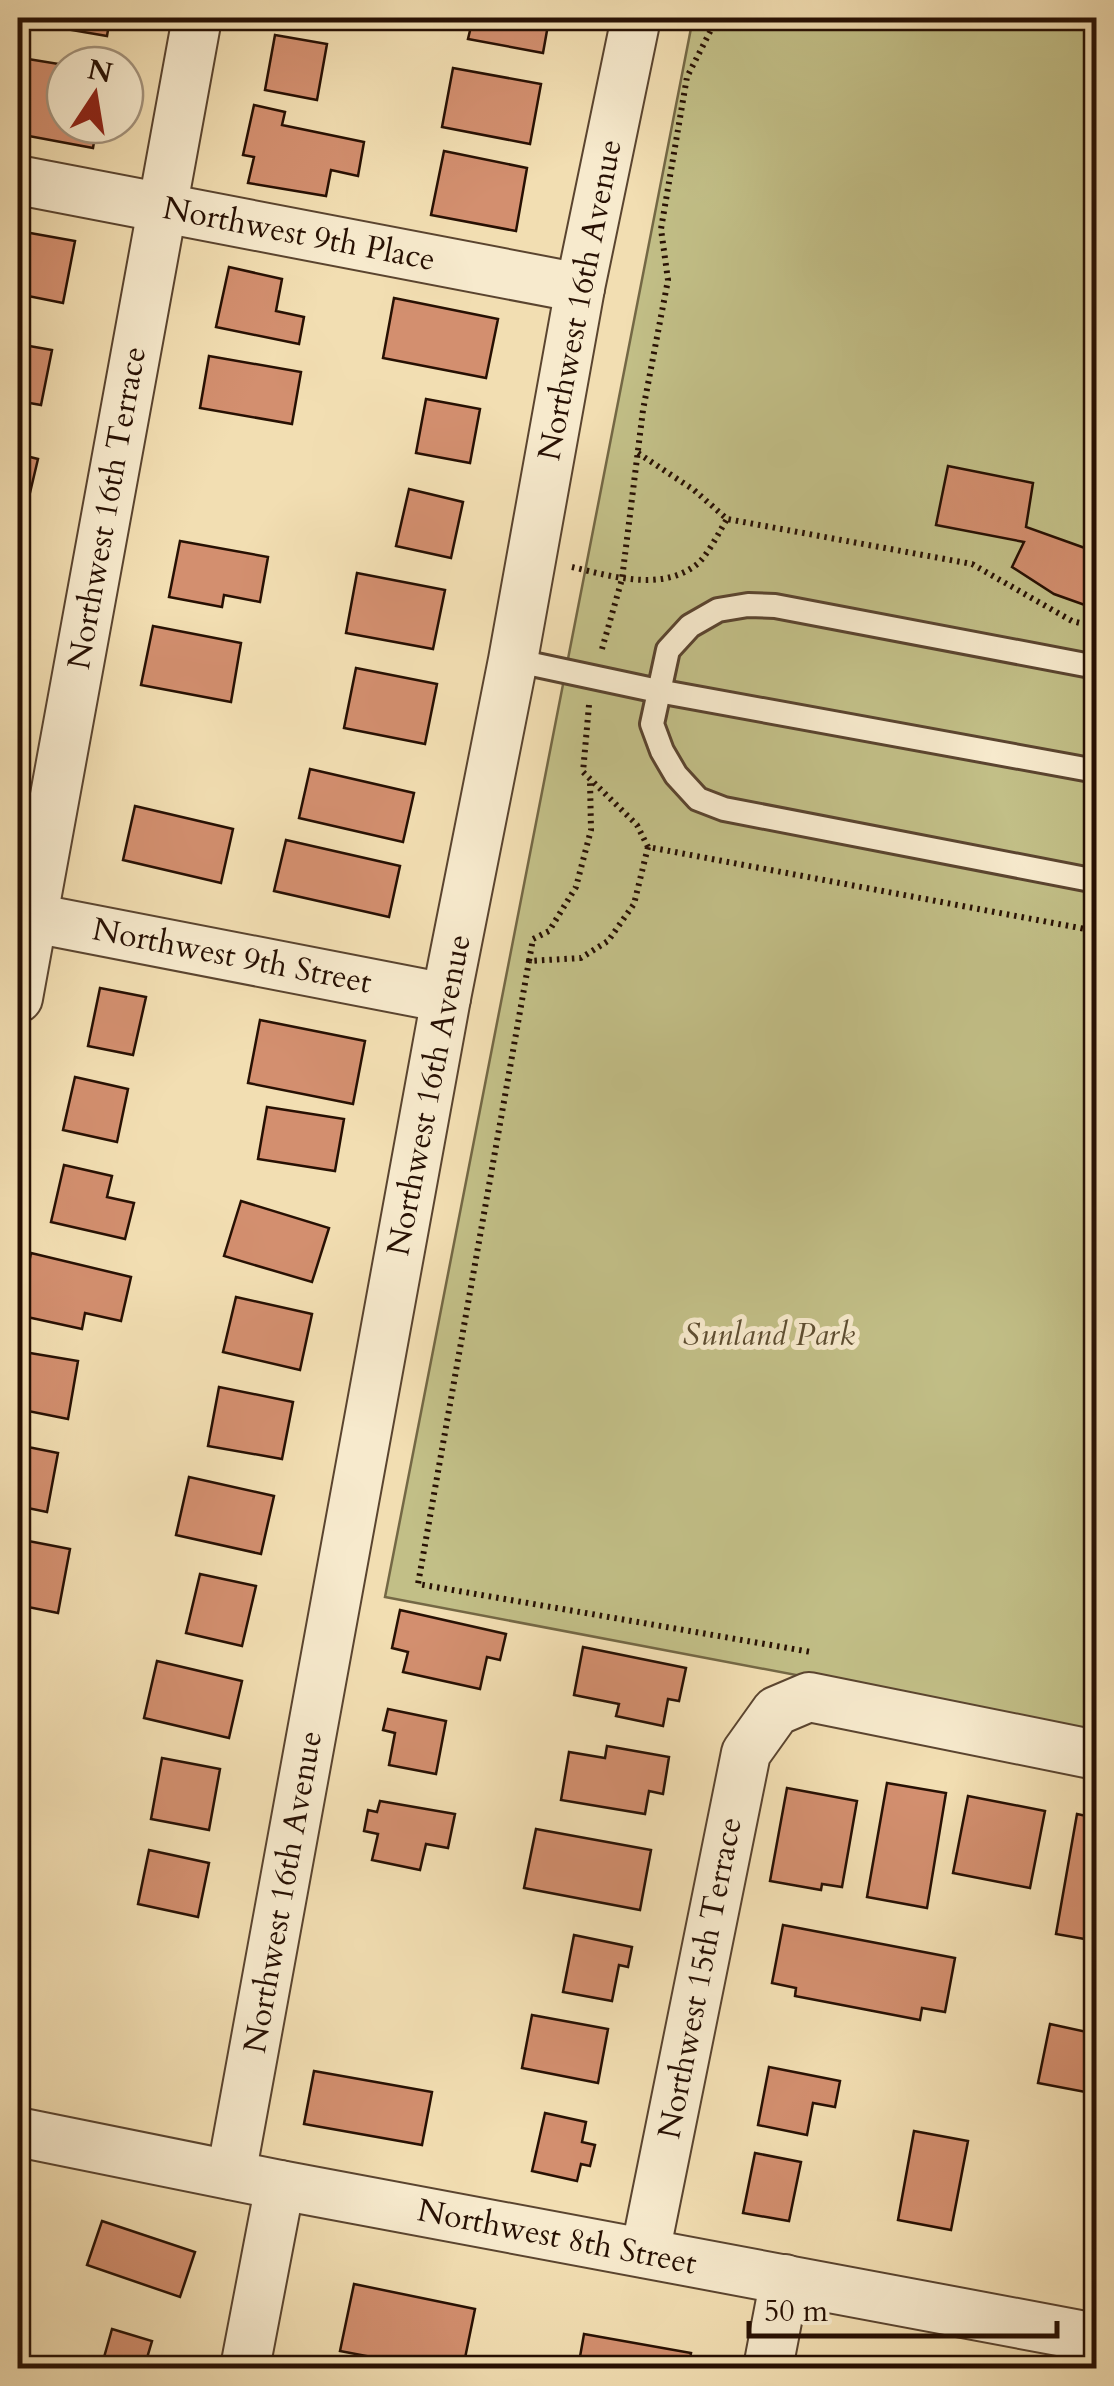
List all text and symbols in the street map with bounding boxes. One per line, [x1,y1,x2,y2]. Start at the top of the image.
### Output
north arrow [45,45,145,145]
text: N [84,50,116,93]
street label: Northwest 16th Avenue [527,136,633,464]
street label: Northwest 9th Place [159,186,439,282]
street label: Northwest 16th Terrace [57,343,157,673]
street label: Northwest 9th Street [89,907,375,1005]
street label: Northwest 16th Avenue [376,931,482,1259]
park label: Sunland Park [683,1313,855,1357]
street label: Northwest 16th Avenue [233,1727,333,2057]
street label: Northwest 15th Terrace [647,1813,753,2143]
street label: Northwest 8th Street [414,2188,700,2286]
scale bar [749,2276,1056,2338]
text: 50 m [764,2291,829,2332]

